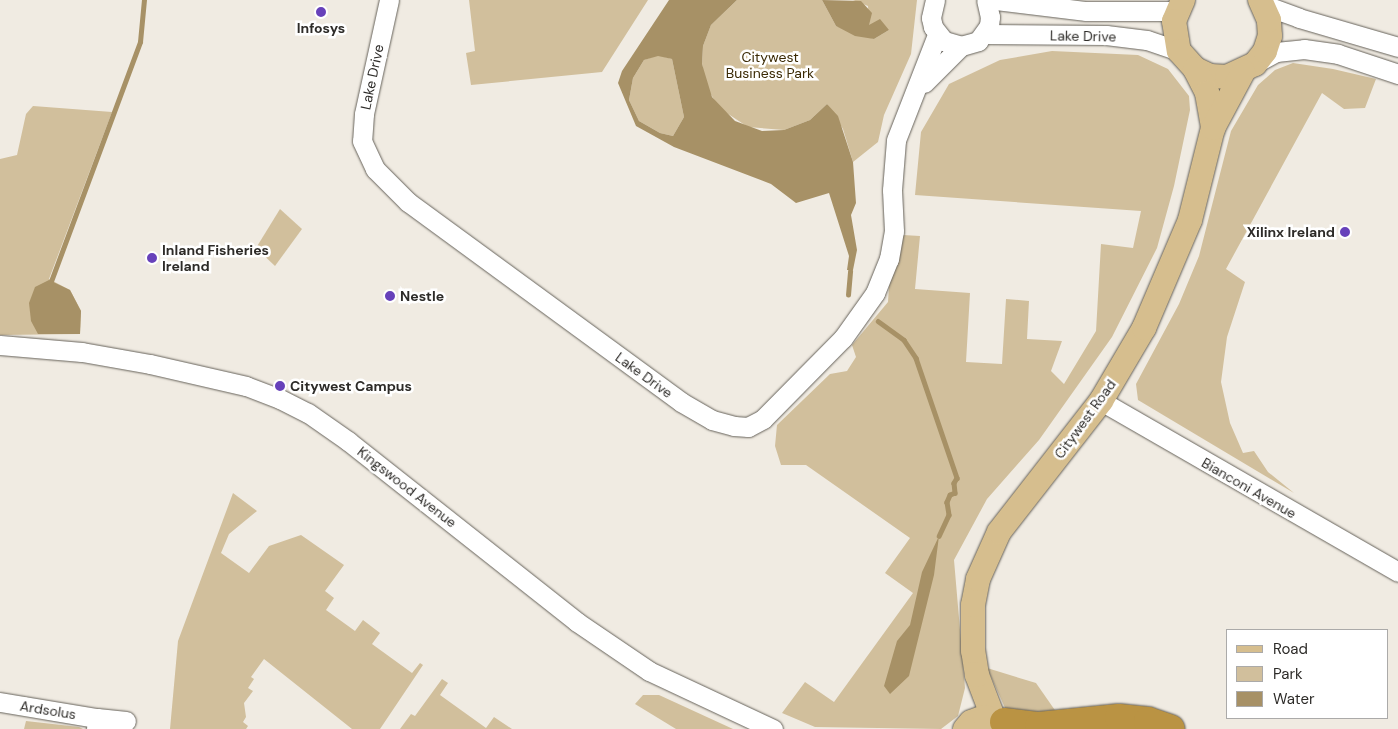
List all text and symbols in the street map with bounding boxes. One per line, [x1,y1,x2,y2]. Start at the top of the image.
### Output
marker: Infosys [315,6,327,18]
place label: Infosys [297,20,345,36]
street label: Lake Drive [1050,27,1116,45]
street label: Lake Drive [357,43,387,111]
park label: Citywest Business Park [726,49,814,82]
place label: Xilinx Ireland [1247,224,1335,240]
marker: Xilinx Ireland [1339,226,1351,238]
place label: Inland Fisheries Ireland [162,242,269,274]
marker: Inland Fisheries Ireland [146,252,158,264]
place label: Nestle [400,288,444,304]
marker: Nestle [384,290,396,302]
street label: Lake Drive [612,349,676,401]
street label: Citywest Road [1051,376,1119,462]
place label: Citywest Campus [290,378,412,394]
marker: Citywest Campus [274,380,286,392]
street label: Kingswood Avenue [354,443,460,531]
street label: Bianconi Avenue [1199,454,1299,522]
legend [1226,629,1388,719]
text: Road [1273,639,1308,659]
text: Park [1273,664,1303,684]
text: Water [1273,689,1314,709]
street label: Ardsolus [19,697,77,723]

